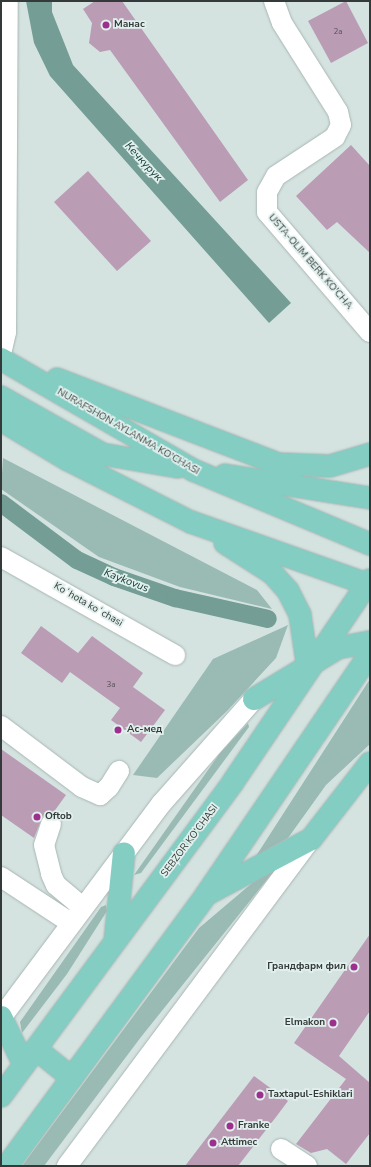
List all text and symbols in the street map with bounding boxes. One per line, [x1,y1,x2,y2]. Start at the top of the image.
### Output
place label: Манас [114,19,145,31]
marker: Манас [101,20,111,30]
house number: 2a [333,27,343,37]
water label: Кечкурук [122,140,164,184]
street label: USTA-OLIM BERK KO'CHA [265,212,355,312]
street label: NURAFSHON AYLANMA KO'CHASI [55,386,201,478]
water label: Kaykovus [102,566,150,596]
street label: Koʻhota koʻchasi [51,580,125,630]
house number: 3а [106,680,116,690]
marker: Ас-мед [112,724,124,736]
place label: Ас-мед [127,724,162,736]
street label: SEBZOR KO‘CHASI [159,802,221,880]
place label: Oftob [45,811,72,823]
marker: Oftob [32,812,42,822]
place label: Грандфарм фил [267,961,346,973]
marker: Грандфарм фил [349,962,359,972]
place label: Elmakon [285,1017,325,1029]
marker: Elmakon [328,1018,338,1028]
place label: Taxtapul-Eshiklari [268,1089,353,1101]
marker: Taxtapul-Eshiklari [255,1090,265,1100]
place label: Franke [238,1120,269,1132]
marker: Franke [225,1121,235,1131]
place label: Attimec [221,1137,257,1149]
marker: Attimec [208,1138,218,1148]

